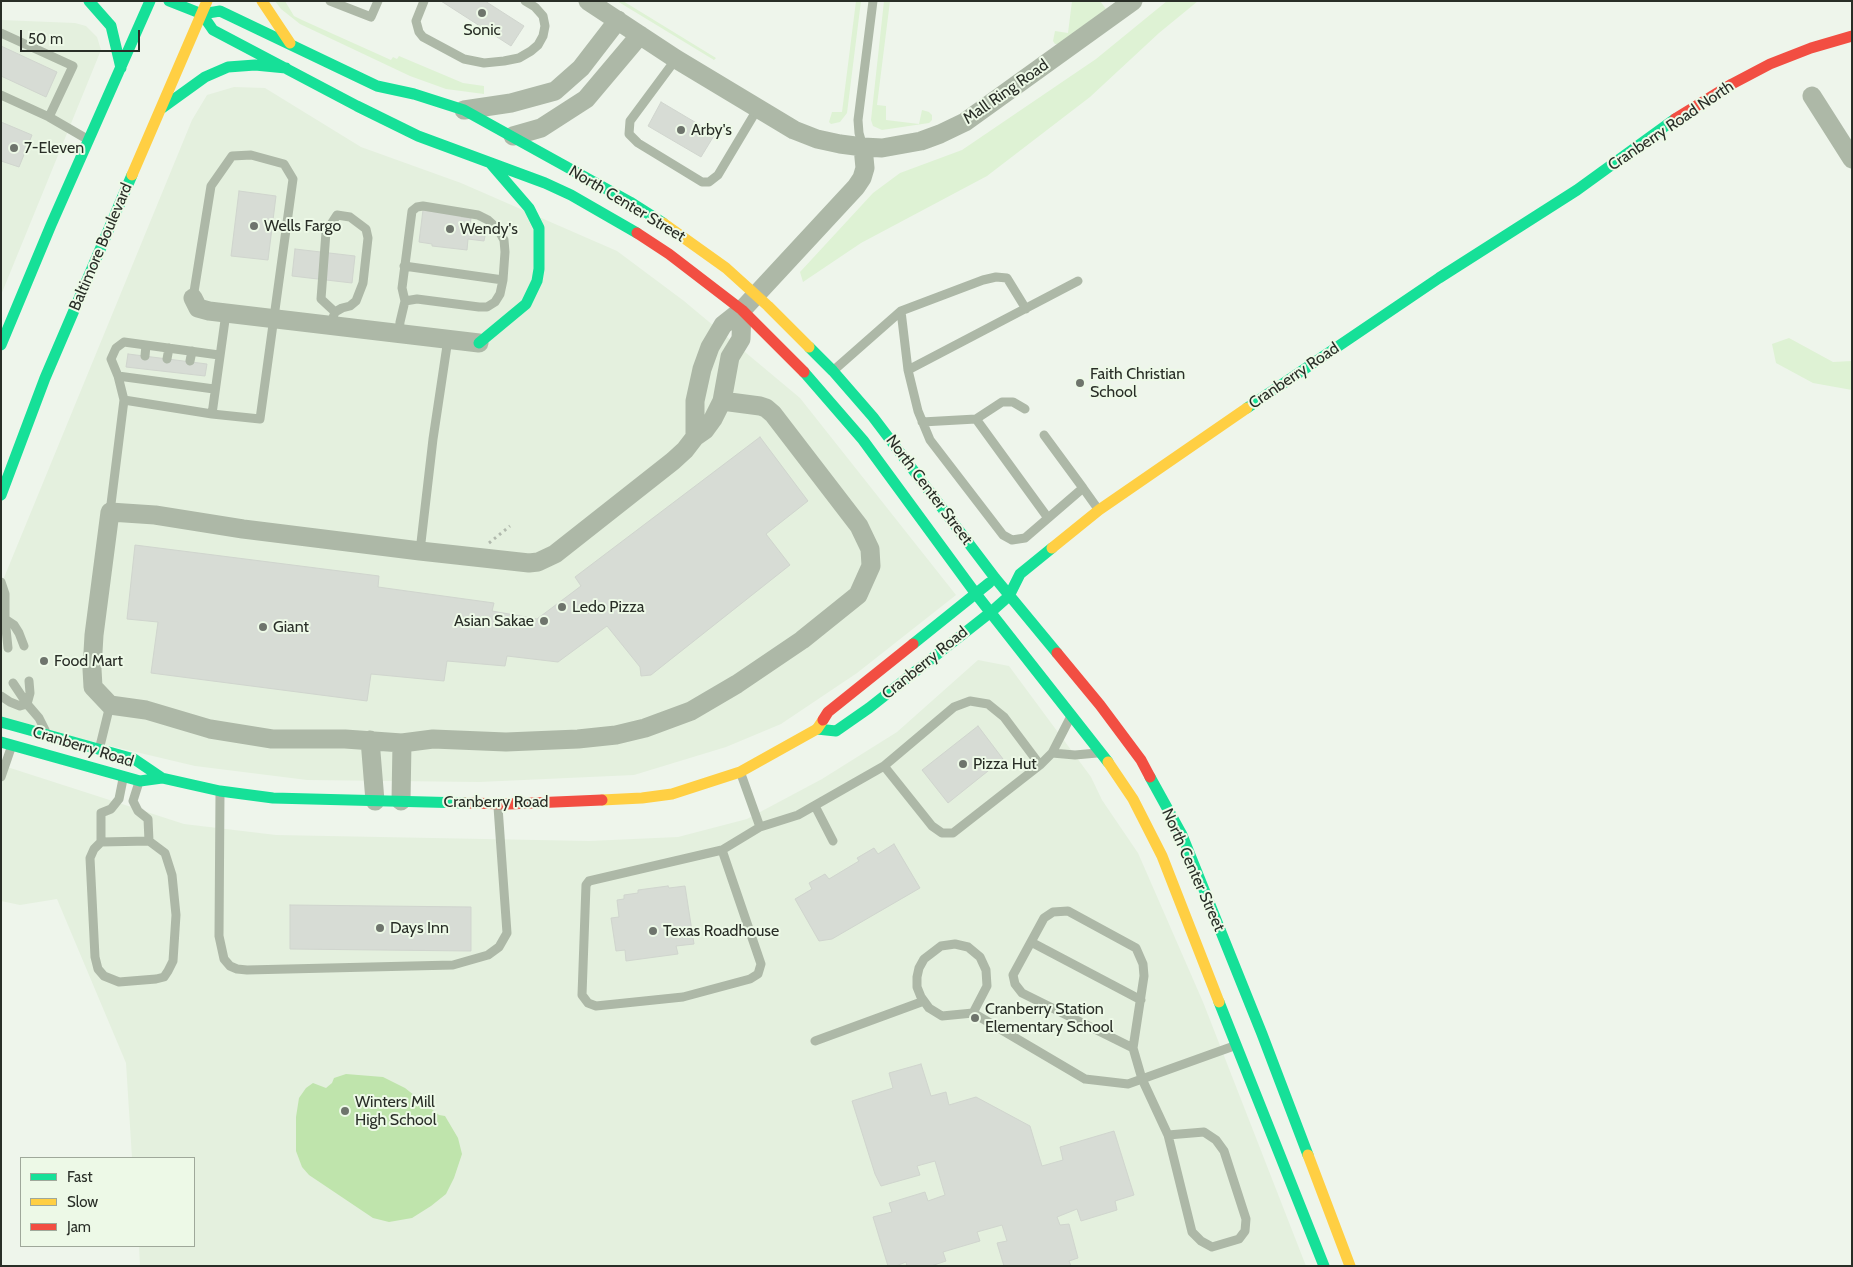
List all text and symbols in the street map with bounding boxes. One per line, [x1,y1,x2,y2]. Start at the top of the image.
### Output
marker: Sonic [476,7,488,19]
scale bar [22,20,142,52]
place label: Sonic [463,20,501,40]
text: 50 m [28,30,63,48]
street label: Mall Ring Road [960,55,1052,129]
street label: Cranberry Road North [1605,77,1737,175]
place label: Arby's [691,120,732,140]
marker: Arby's [675,124,687,136]
place label: 7-Eleven [24,138,84,158]
marker: 7-Eleven [8,142,20,154]
street label: North Center Street [565,162,689,246]
street label: Baltimore Boulevard [65,180,137,314]
place label: Wells Fargo [264,216,341,236]
place label: Wendy's [460,219,518,239]
marker: Wells Fargo [248,220,260,232]
marker: Wendy's [444,223,456,235]
street label: Cranberry Road [1245,339,1343,413]
place label: Faith Christian School [1090,364,1185,402]
marker: Faith Christian School [1074,377,1086,389]
street label: North Center Street [881,431,977,549]
place label: Ledo Pizza [572,597,645,617]
marker: Ledo Pizza [556,601,568,613]
place label: Asian Sakae [454,611,534,631]
marker: Asian Sakae [538,615,550,627]
place label: Giant [273,617,309,637]
marker: Giant [257,621,269,633]
street label: Cranberry Road [878,623,972,703]
place label: Food Mart [54,651,123,671]
marker: Food Mart [38,655,50,667]
street label: Cranberry Road [30,722,136,772]
place label: Pizza Hut [973,754,1037,774]
marker: Pizza Hut [957,758,969,770]
street label: Cranberry Road [444,792,548,812]
street label: North Center Street [1157,806,1229,934]
place label: Days Inn [390,918,449,938]
place label: Texas Roadhouse [663,921,779,941]
marker: Days Inn [374,922,386,934]
marker: Texas Roadhouse [647,925,659,937]
place label: Cranberry Station Elementary School [985,999,1113,1037]
marker: Cranberry Station Elementary School [969,1012,981,1024]
place label: Winters Mill High School [355,1092,436,1130]
marker: Winters Mill High School [339,1105,351,1117]
legend [20,1157,195,1247]
text: Fast [67,1168,92,1186]
text: Slow [67,1193,98,1211]
text: Jam [67,1218,91,1236]

